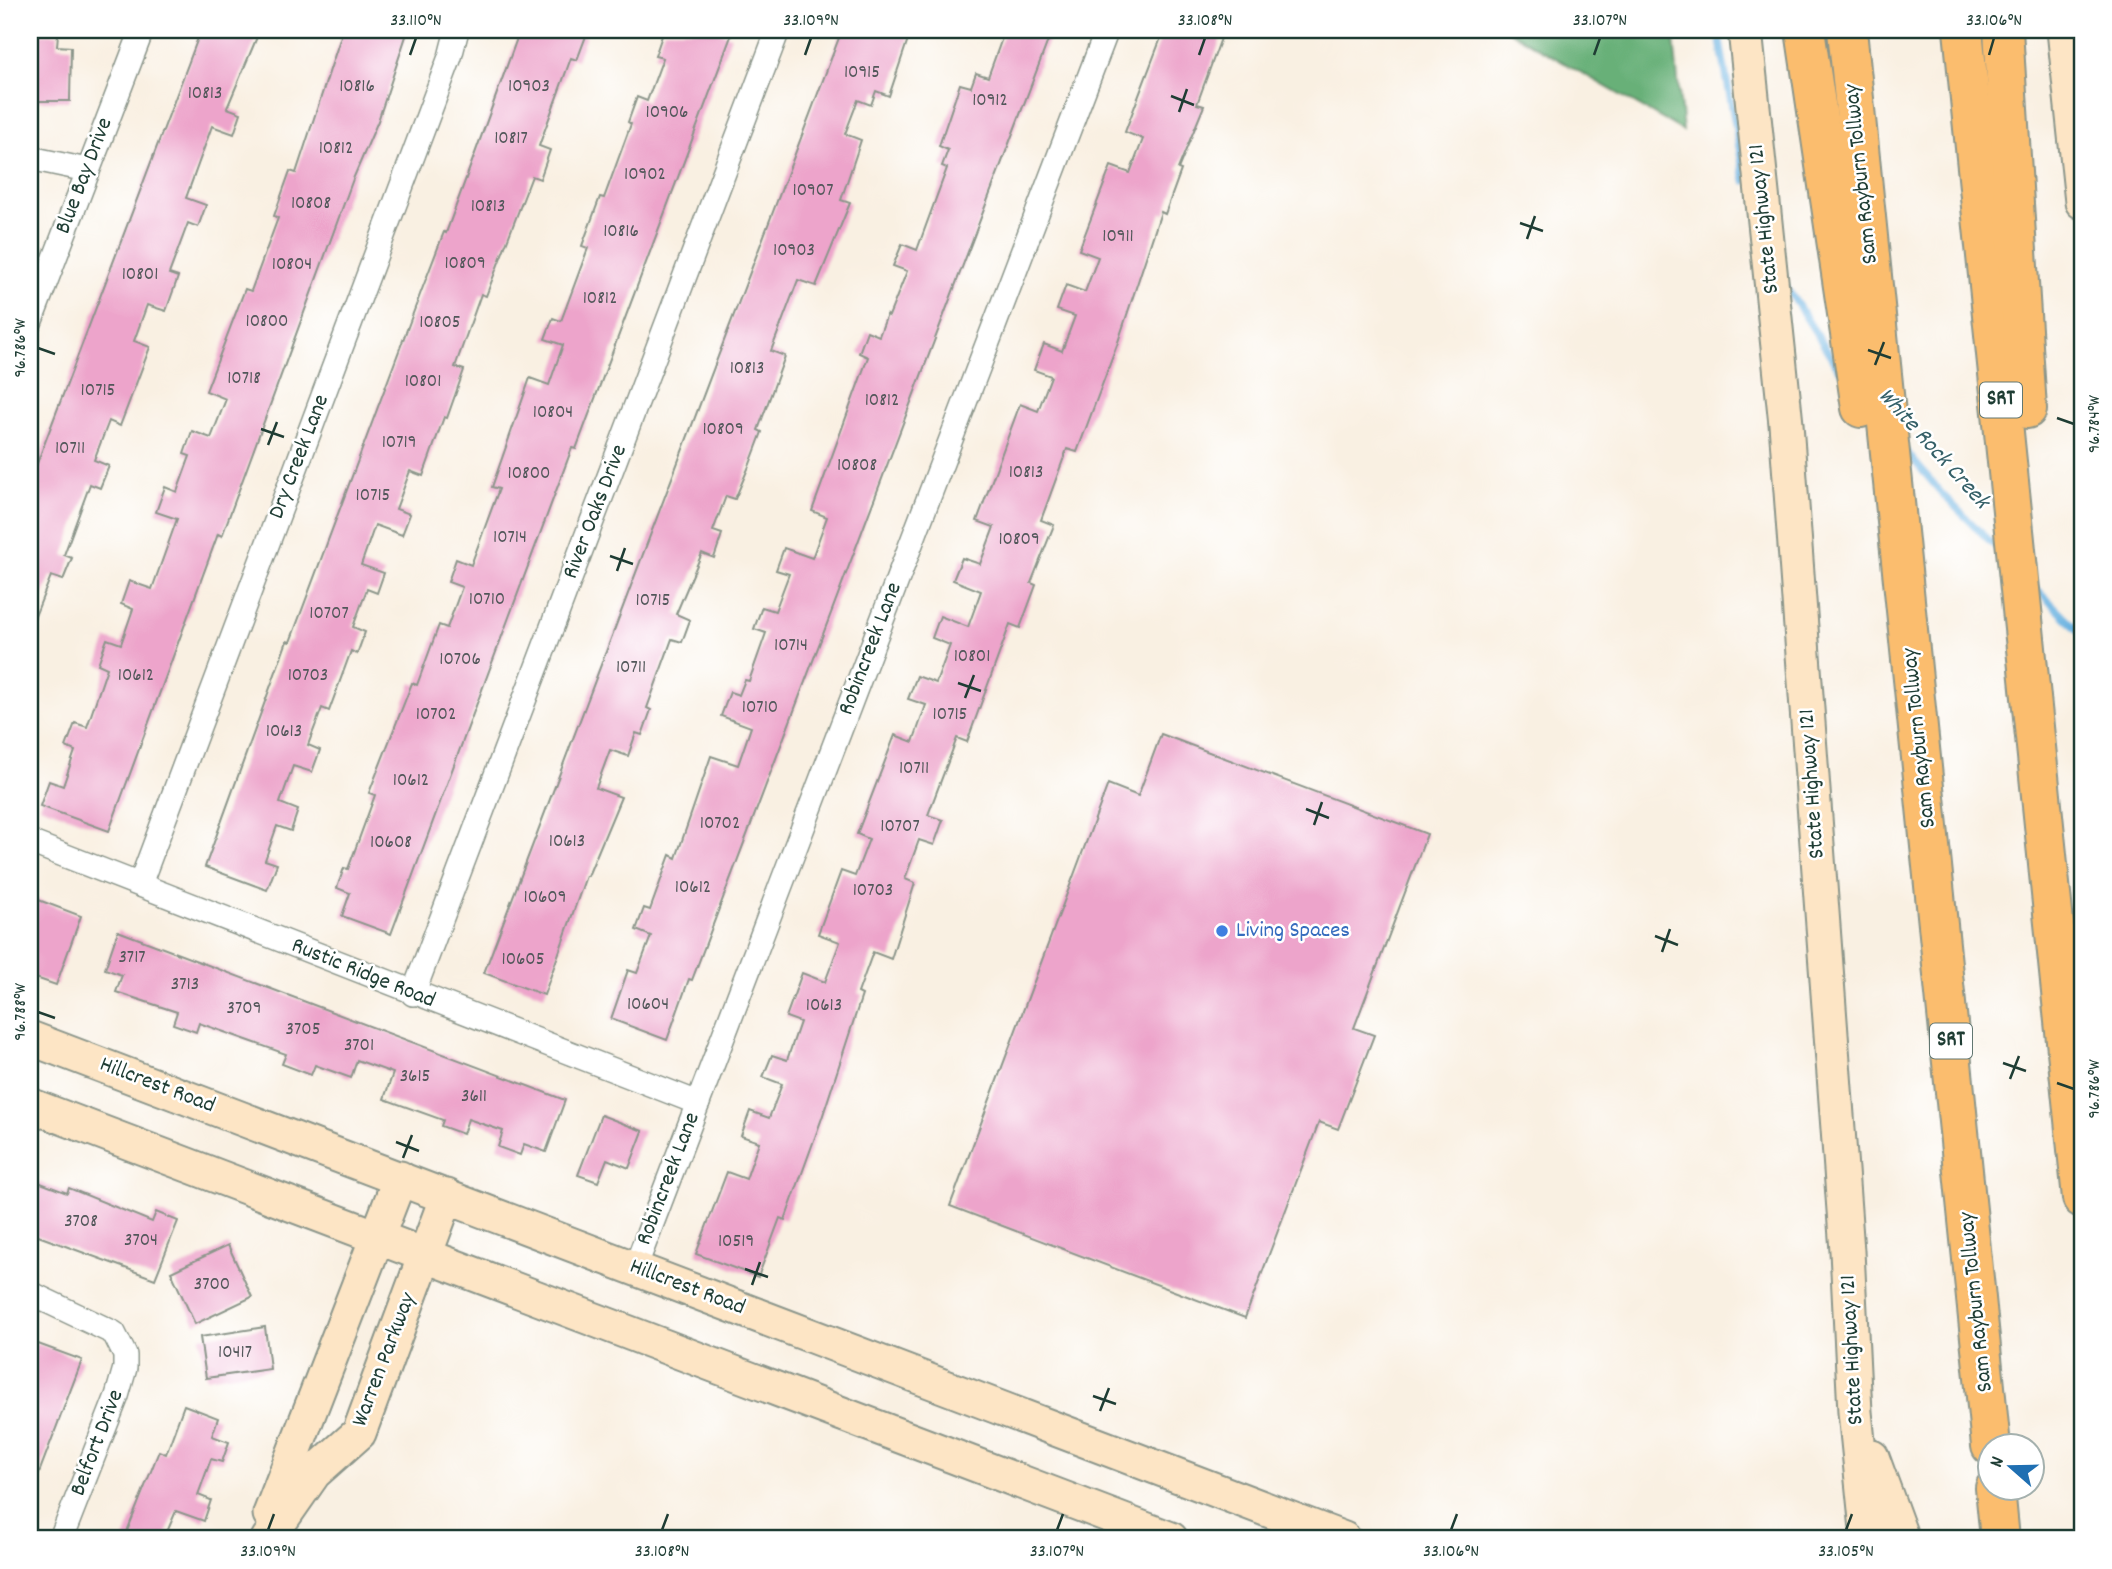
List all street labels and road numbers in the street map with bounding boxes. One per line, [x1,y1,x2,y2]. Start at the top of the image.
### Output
street label: Sam Rayburn Tollway [1836,82,1888,266]
street label: Blue Bay Drive [48,113,122,239]
street label: State Highway 121 [1741,143,1789,295]
road number: SRT [1980,382,2022,418]
street label: Dry Creek Lane [261,390,339,524]
street label: River Oaks Drive [555,440,637,584]
street label: Robincreek Lane [831,578,911,720]
street label: Sam Rayburn Tollway [1894,646,1946,830]
street label: State Highway 121 [1791,708,1835,860]
street label: Rustic Ridge Road [286,930,440,1018]
road number: SRT [1930,1024,1972,1058]
street label: Hillcrest Road [94,1049,220,1123]
street label: Robincreek Lane [629,1108,709,1250]
street label: Sam Rayburn Tollway [1951,1210,2003,1394]
street label: Hillcrest Road [624,1251,750,1325]
street label: State Highway 121 [1833,1274,1873,1426]
street label: Warren Parkway [344,1288,426,1432]
street label: Belfort Drive [63,1385,133,1501]

